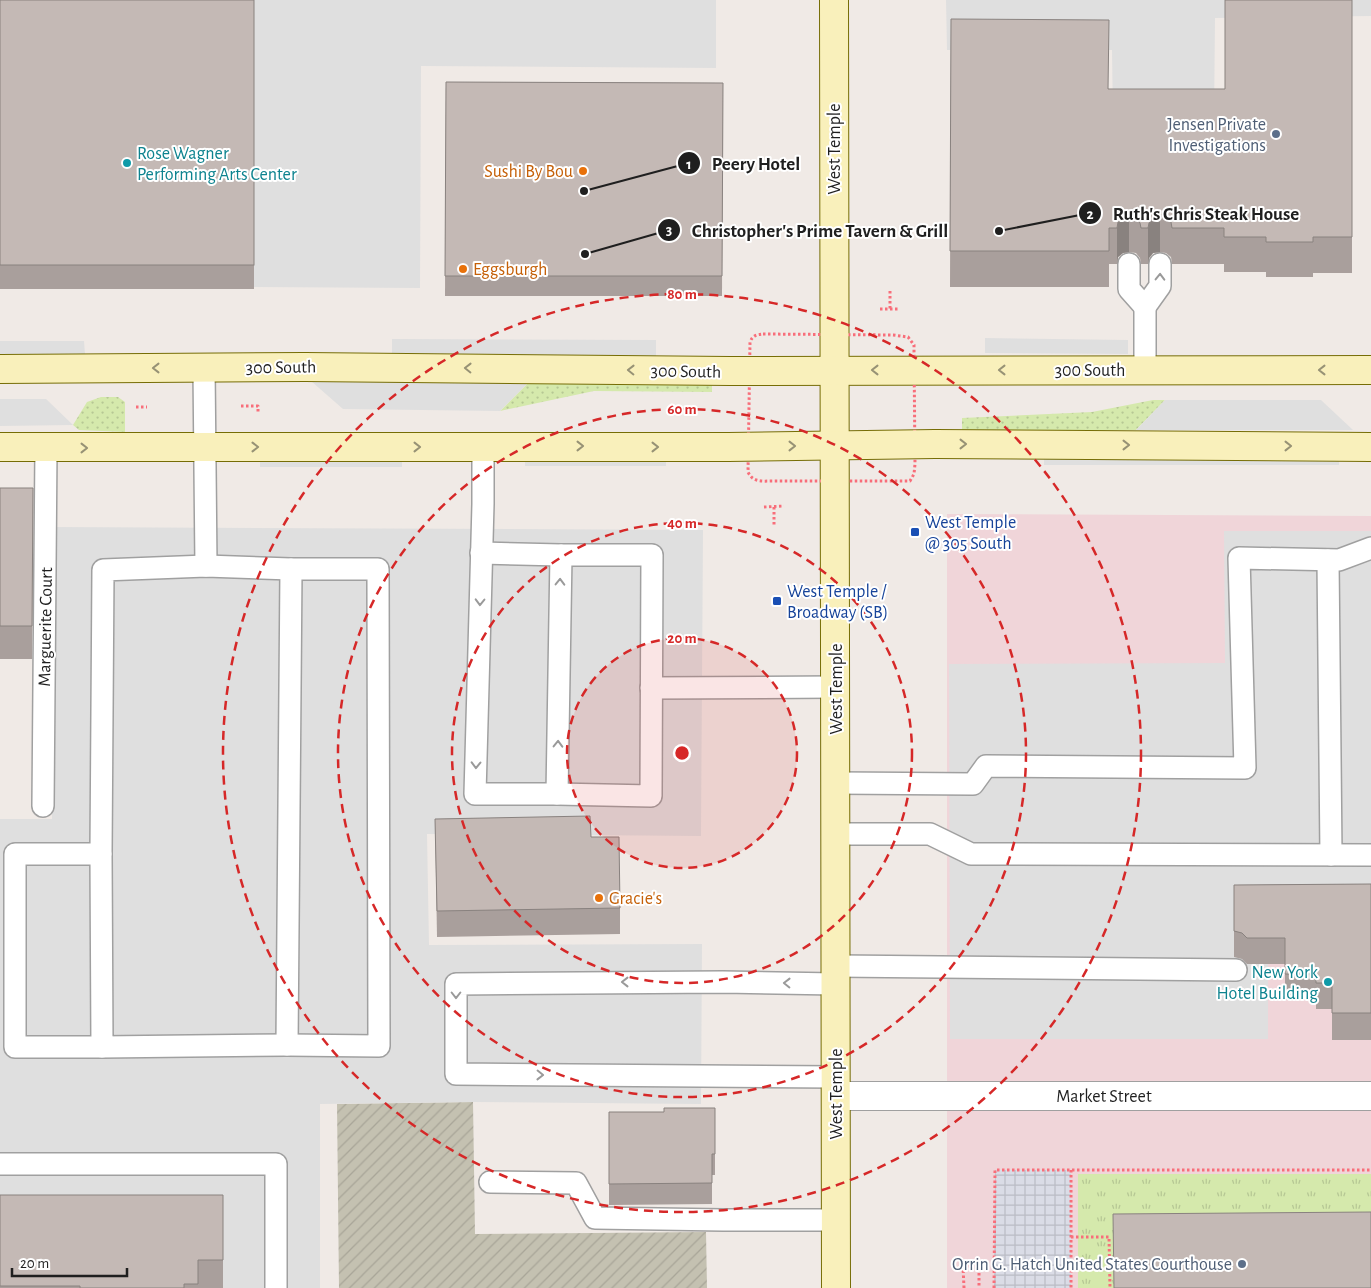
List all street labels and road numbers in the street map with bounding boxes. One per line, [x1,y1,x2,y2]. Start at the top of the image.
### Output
street label: West Temple [826,103,844,195]
street label: 300 South [246,358,316,378]
street label: 300 South [651,362,721,382]
street label: 300 South [1055,362,1125,380]
street label: Marguerite Court [36,567,56,687]
street label: West Temple [828,643,846,735]
street label: West Temple [828,1048,846,1140]
street label: Market Street [1056,1088,1152,1106]

